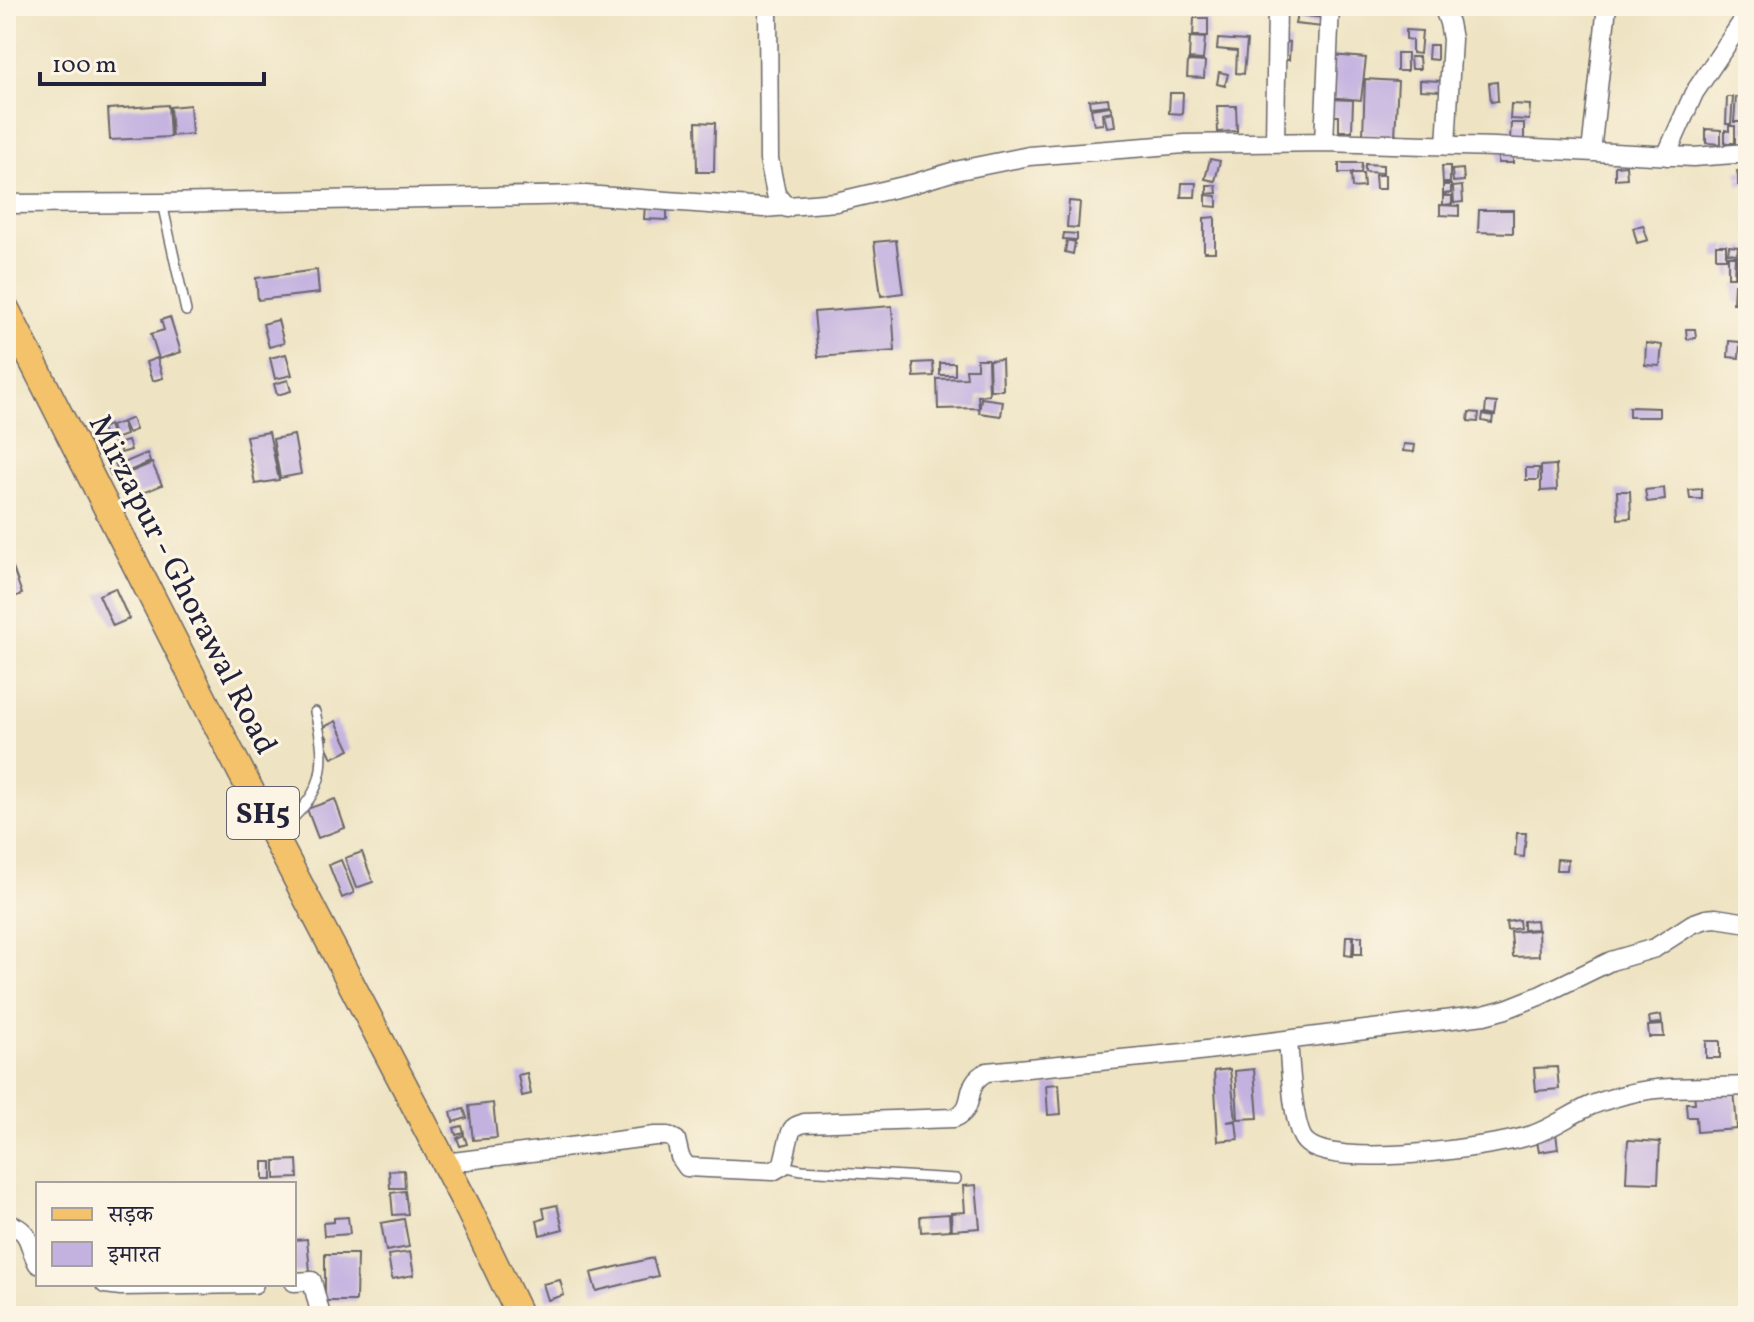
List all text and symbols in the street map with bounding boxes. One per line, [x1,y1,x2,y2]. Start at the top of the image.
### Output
scale bar [40,36,264,86]
text: 100 m [52,49,117,83]
street label: Mirzapur - Ghorawal Road [76,408,286,763]
road number: SH5 [227,787,299,839]
legend [36,1182,296,1286]
text: सड़क [107,1199,155,1233]
text: इमारत [107,1239,161,1273]

